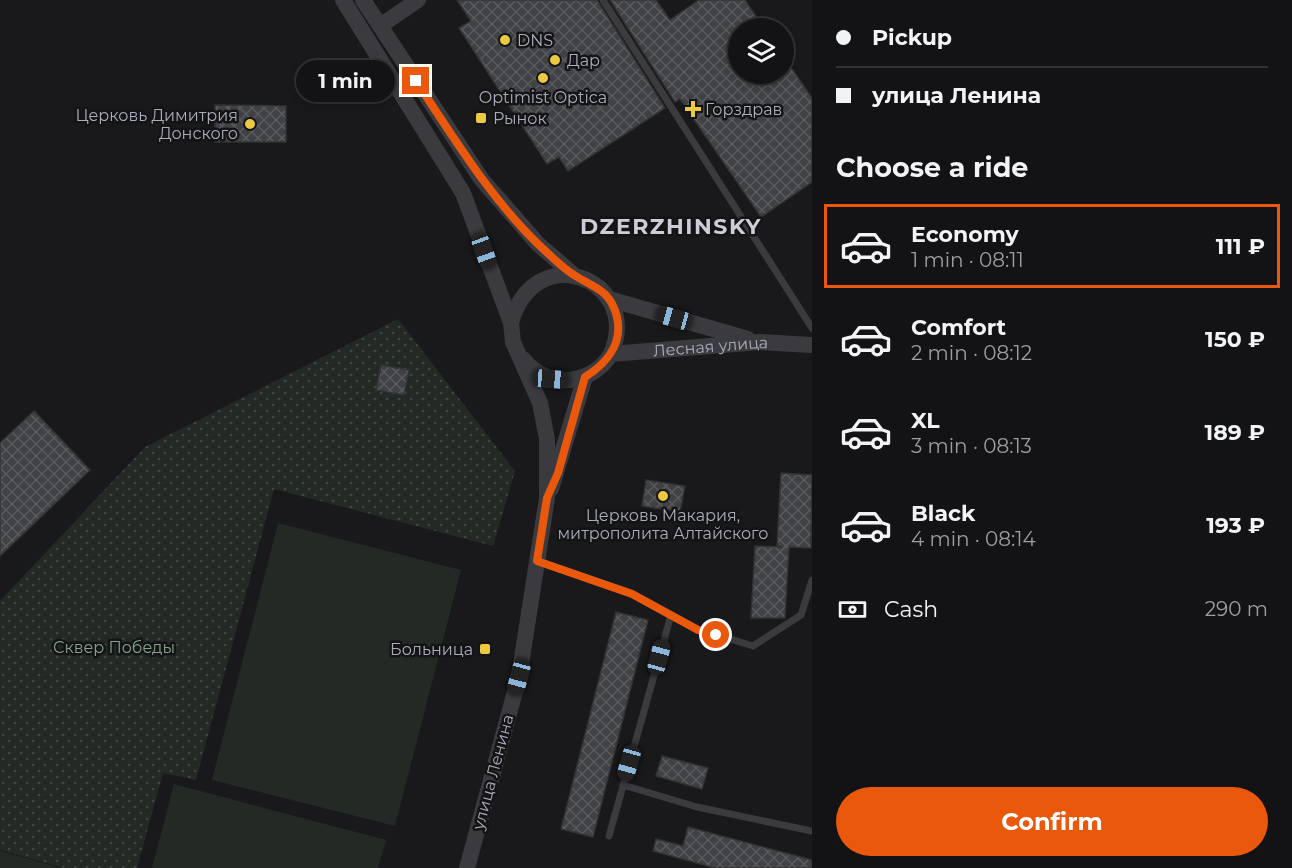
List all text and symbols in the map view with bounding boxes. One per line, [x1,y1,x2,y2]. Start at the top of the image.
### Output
map controls [728,18,794,84]
button: layers [728,18,794,84]
text: Pickup [872,24,952,51]
place label: DNS [517,31,553,50]
marker: DNS [498,33,512,47]
place label: Дар [567,51,600,70]
marker: Дар [548,53,562,67]
callout: 1 min [296,60,395,102]
route end [402,67,429,94]
text: 1 min [318,69,373,93]
marker: Optimist Optica [536,71,550,85]
text: улица Ленина [872,82,1041,109]
place label: Optimist Optica [479,88,607,107]
place label: Горздрав [705,100,782,119]
marker: Горздрав [686,102,700,116]
place label: Церковь Димитрия Донского [75,106,238,143]
place label: Рынок [493,109,548,128]
marker: Рынок [474,111,488,125]
marker: Церковь Димитрия Донского [243,117,257,131]
text: Choose a ride [836,151,1028,184]
district label: DZERZHINSKY [580,213,762,240]
icon: car [839,219,893,273]
text: Economy [911,221,1019,248]
car [469,231,499,271]
text: 111 ₽ [1216,233,1265,260]
text: 1 min · 08:11 [911,248,1024,272]
car [654,304,694,332]
icon: car [839,312,893,366]
text: Comfort [911,314,1006,341]
text: 150 ₽ [1205,326,1265,353]
street label: Лесная улица [652,332,769,360]
text: 2 min · 08:12 [911,341,1032,365]
car [532,369,570,389]
icon: car [839,405,893,459]
text: XL [911,407,940,434]
text: 189 ₽ [1205,419,1265,446]
text: 3 min · 08:13 [911,434,1032,458]
marker: Церковь Макария, митрополита Алтайского [656,489,670,503]
icon: car [839,498,893,552]
text: Black [911,500,975,527]
place label: Церковь Макария, митрополита Алтайского [557,506,769,543]
text: 193 ₽ [1206,512,1265,539]
text: 4 min · 08:14 [911,527,1036,551]
icon: cash [836,593,869,626]
text: Cash [884,596,938,623]
text: 290 m [1205,597,1268,621]
route start [702,621,729,648]
car [646,637,672,677]
park label: Сквер Победы [53,638,175,657]
place label: Больница [390,640,473,659]
marker: Больница [478,642,492,656]
car [506,657,532,697]
street label: улица Ленина [468,712,518,833]
car [615,743,643,783]
button: Confirm [836,787,1268,856]

